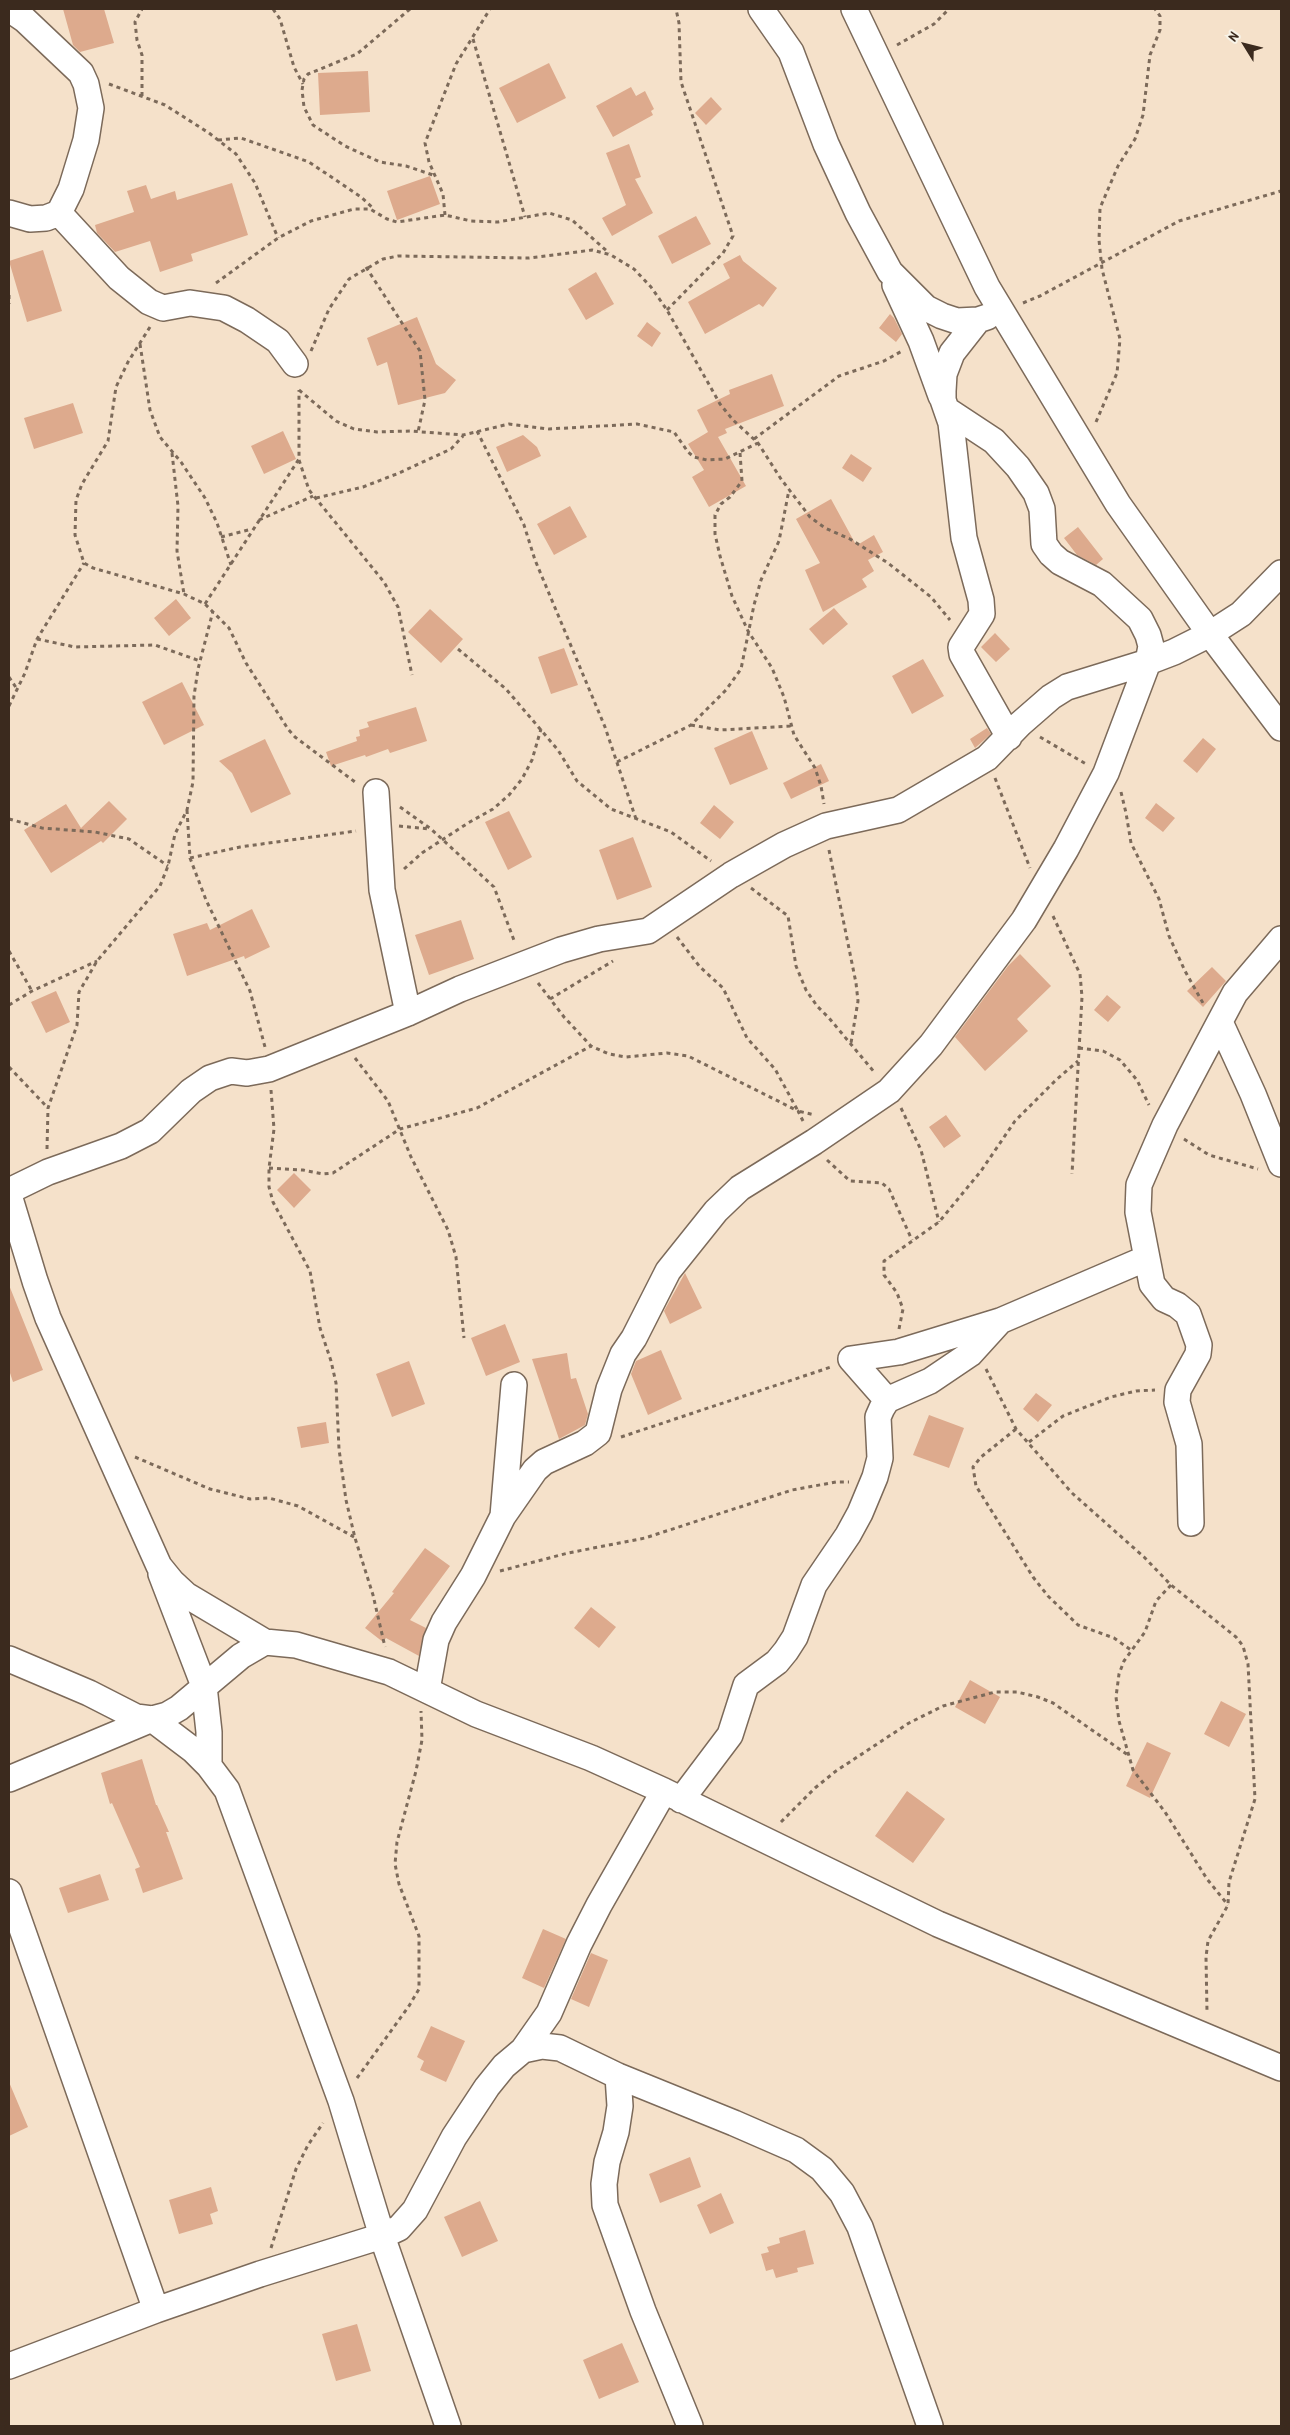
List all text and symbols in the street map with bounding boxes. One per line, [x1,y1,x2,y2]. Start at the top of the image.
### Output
north arrow [1220,20,1270,70]
text: N [1223,27,1242,44]

